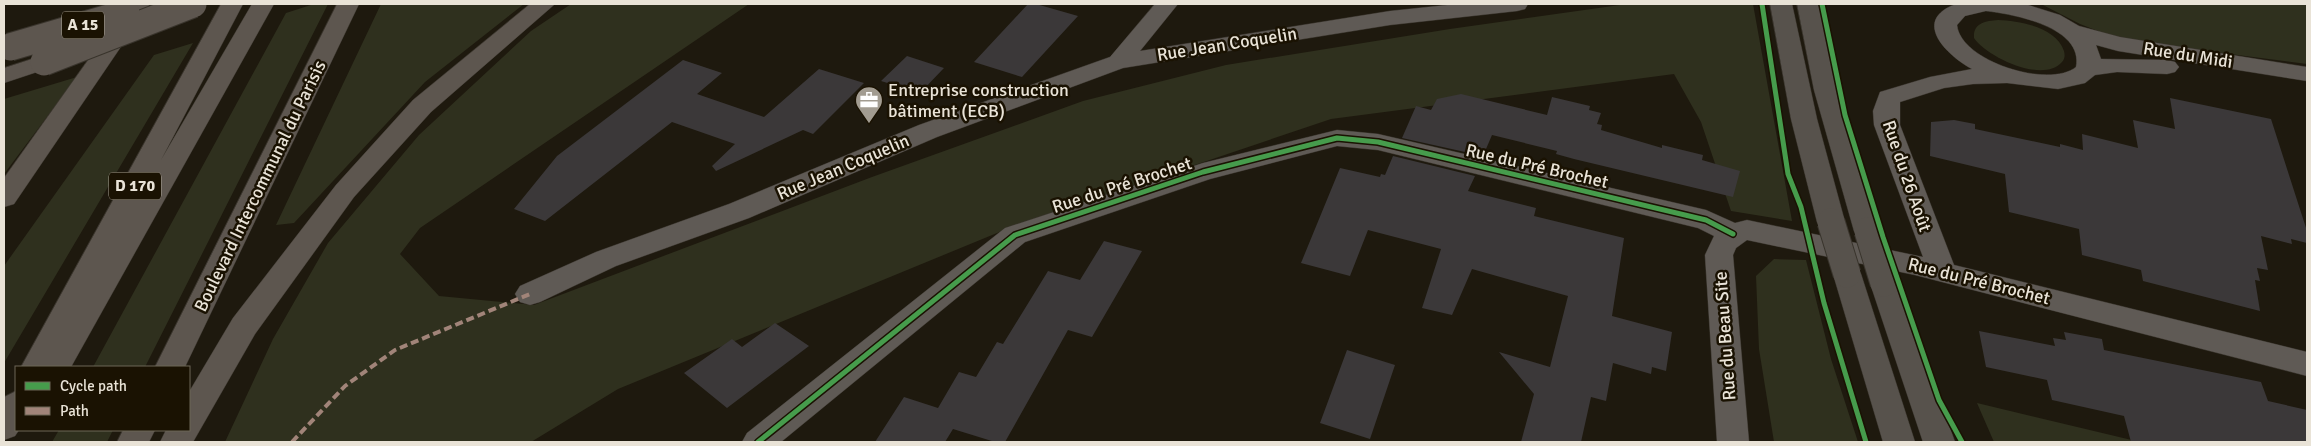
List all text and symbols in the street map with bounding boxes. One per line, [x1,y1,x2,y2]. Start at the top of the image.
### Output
road number: A 15 [62,12,104,38]
street label: Rue Jean Coquelin [1155,22,1299,66]
street label: Rue du Midi [2142,37,2234,73]
street label: Boulevard Intercommunal du Parisis [189,57,331,315]
place label: Entreprise construction bâtiment (ECB) [888,79,1069,122]
office icon: Entreprise construction bâtiment (ECB) [854,85,884,124]
street label: Rue du 26 Août [1878,117,1936,235]
street label: Rue Jean Coquelin [774,129,912,205]
street label: Rue du Pré Brochet [1464,139,1610,193]
street label: Rue du Pré Brochet [1049,152,1195,218]
road number: D 170 [109,172,161,200]
street label: Rue du Pré Brochet [1906,253,2052,309]
street label: Rue du Beau Site [1710,271,1740,401]
legend [15,366,190,431]
text: Cycle path [60,377,127,395]
text: Path [60,402,89,420]

